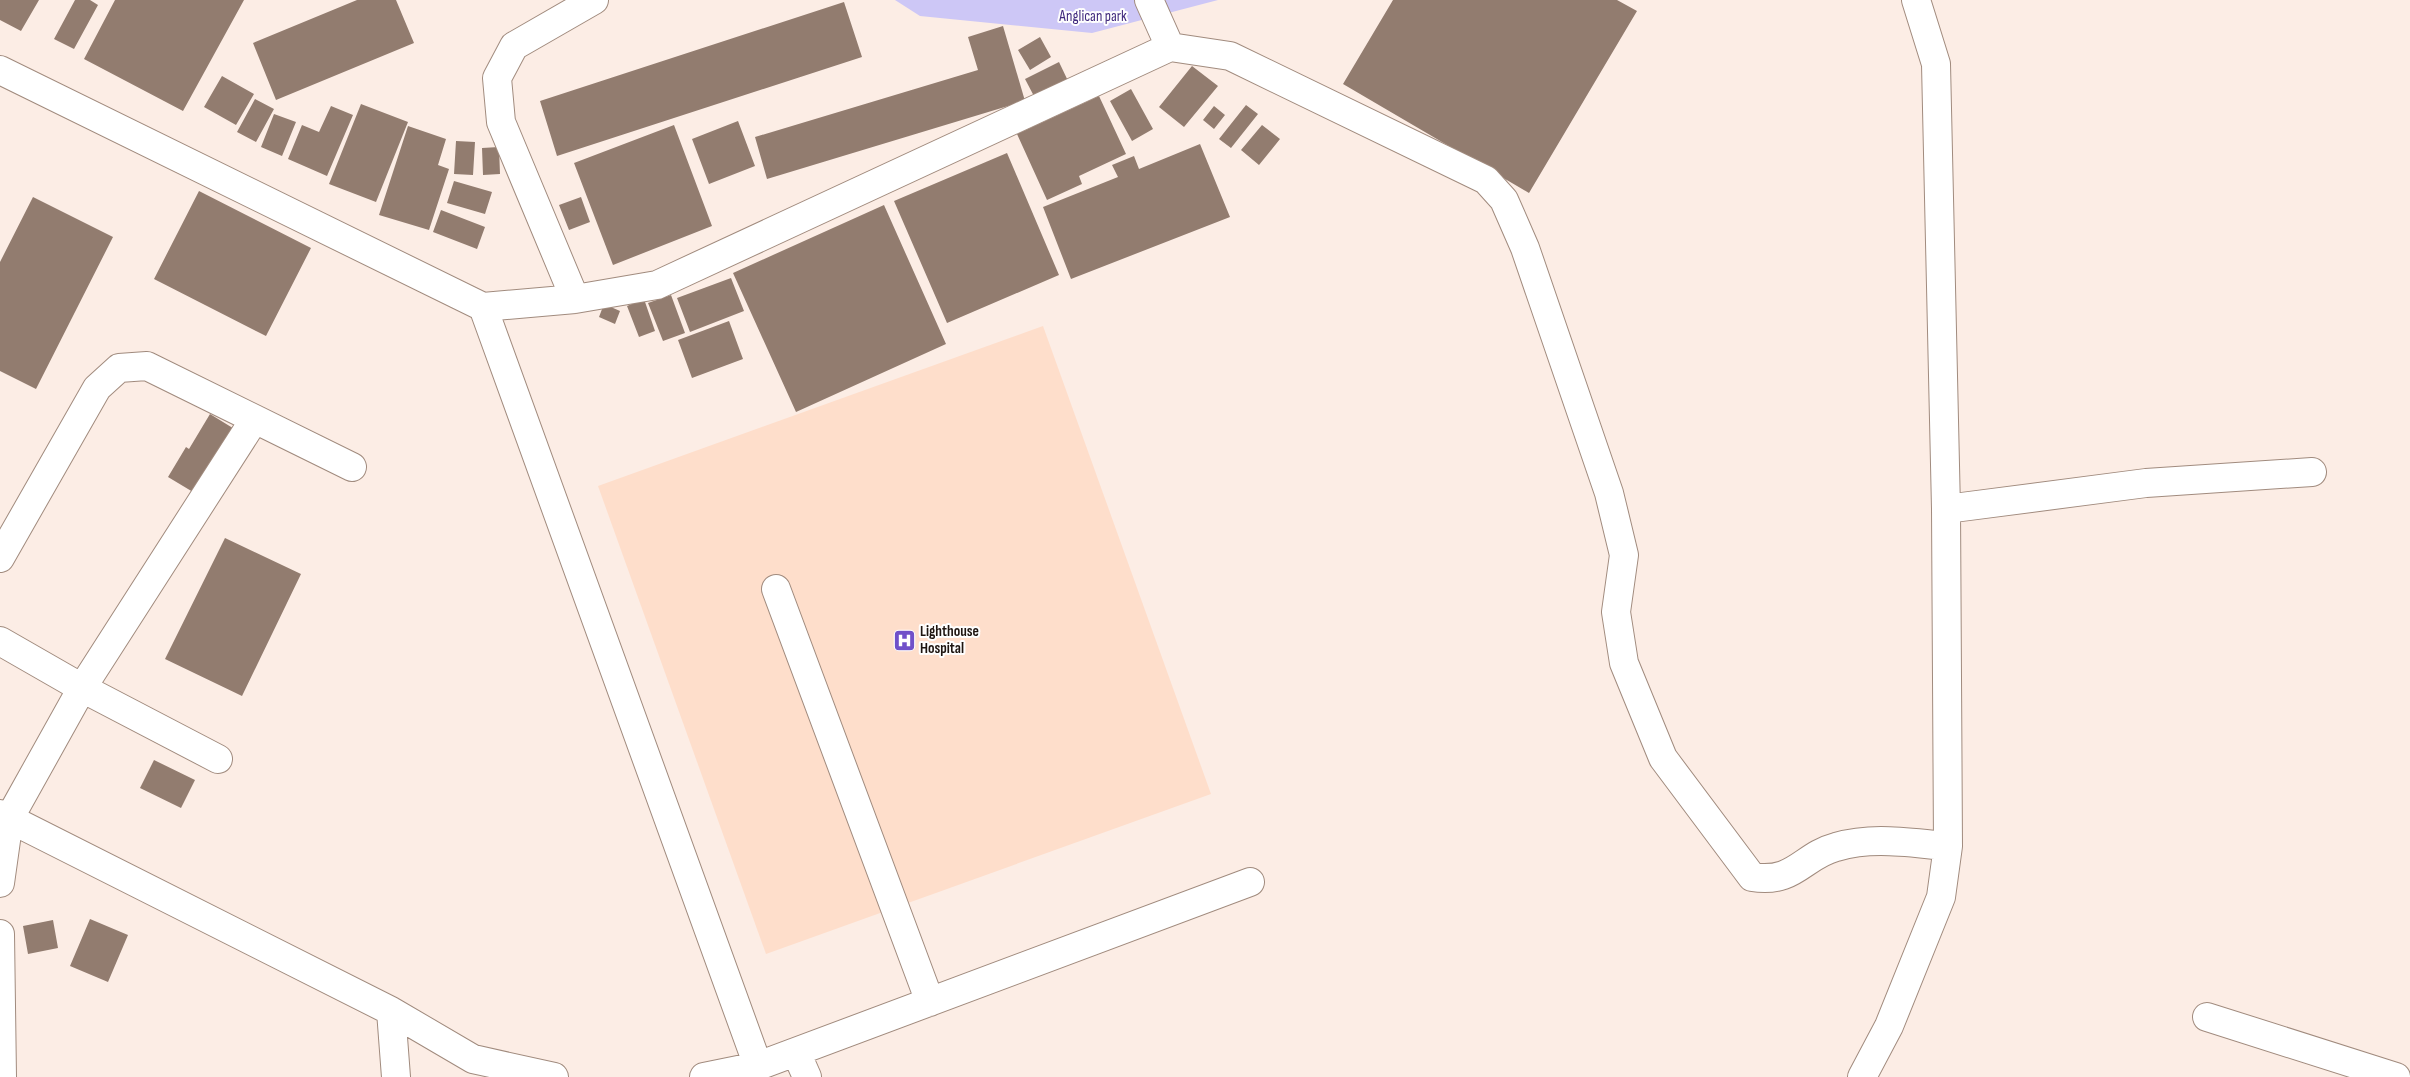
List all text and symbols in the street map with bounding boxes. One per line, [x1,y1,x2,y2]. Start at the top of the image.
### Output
park label: Anglican park [1058,7,1127,26]
place label: Lighthouse Hospital [920,622,979,658]
hospital icon: Lighthouse Hospital [892,628,916,652]

